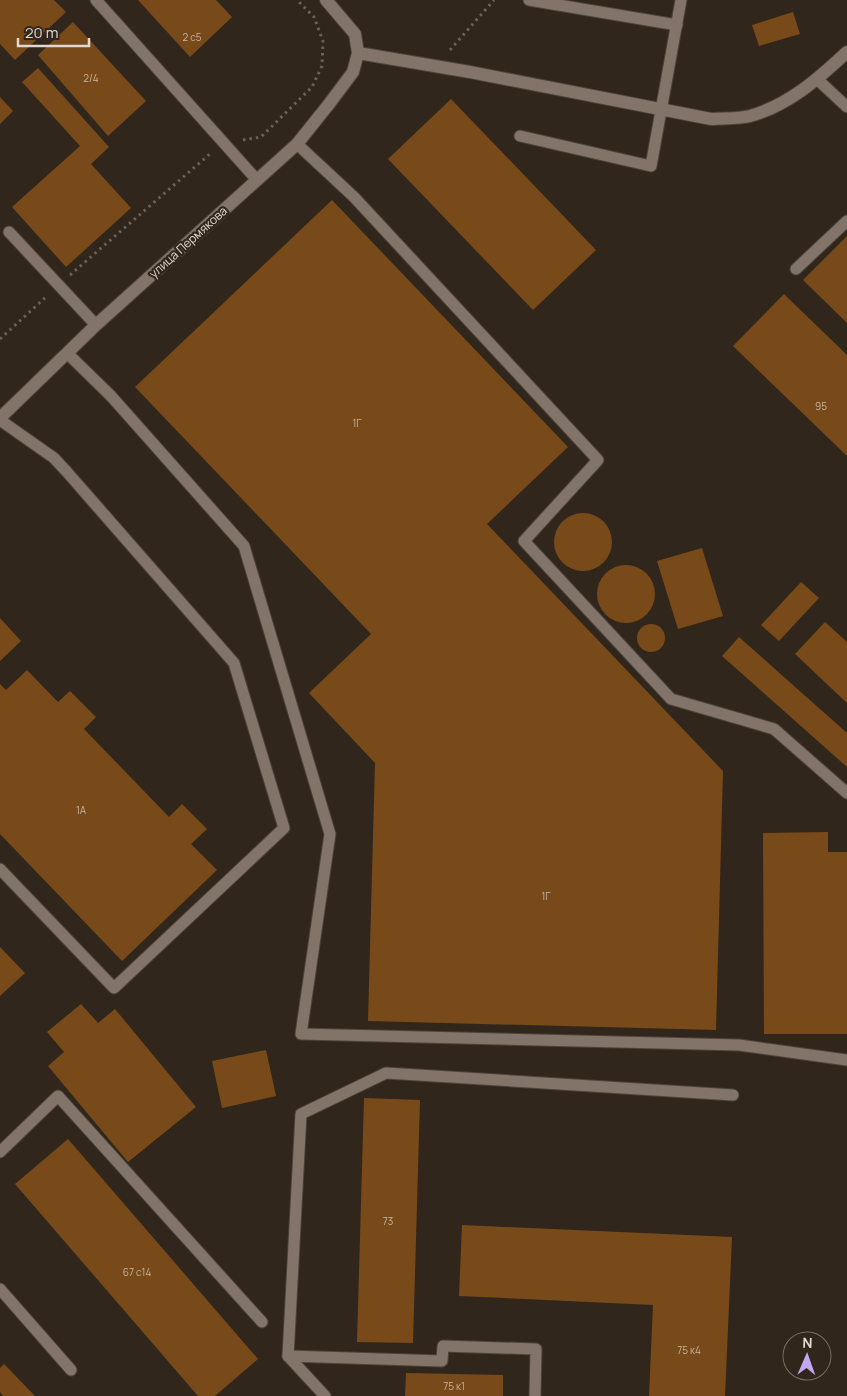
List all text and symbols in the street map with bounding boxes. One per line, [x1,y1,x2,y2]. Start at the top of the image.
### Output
scale bar [18,15,89,47]
text: 20 m [25,22,58,43]
house number: 2 с5 [182,30,202,44]
house number: 2/4 [83,71,99,85]
street label: улица Пермякова [145,202,231,282]
house number: 95 [815,399,827,413]
house number: 1Г [352,416,362,430]
house number: 1А [76,803,87,817]
house number: 1Г [541,889,551,903]
house number: 73 [383,1214,393,1228]
house number: 67 с14 [123,1265,151,1279]
north arrow [782,1331,832,1381]
text: N [802,1333,813,1352]
house number: 75 к4 [677,1343,701,1357]
house number: 75 к1 [443,1379,465,1393]

